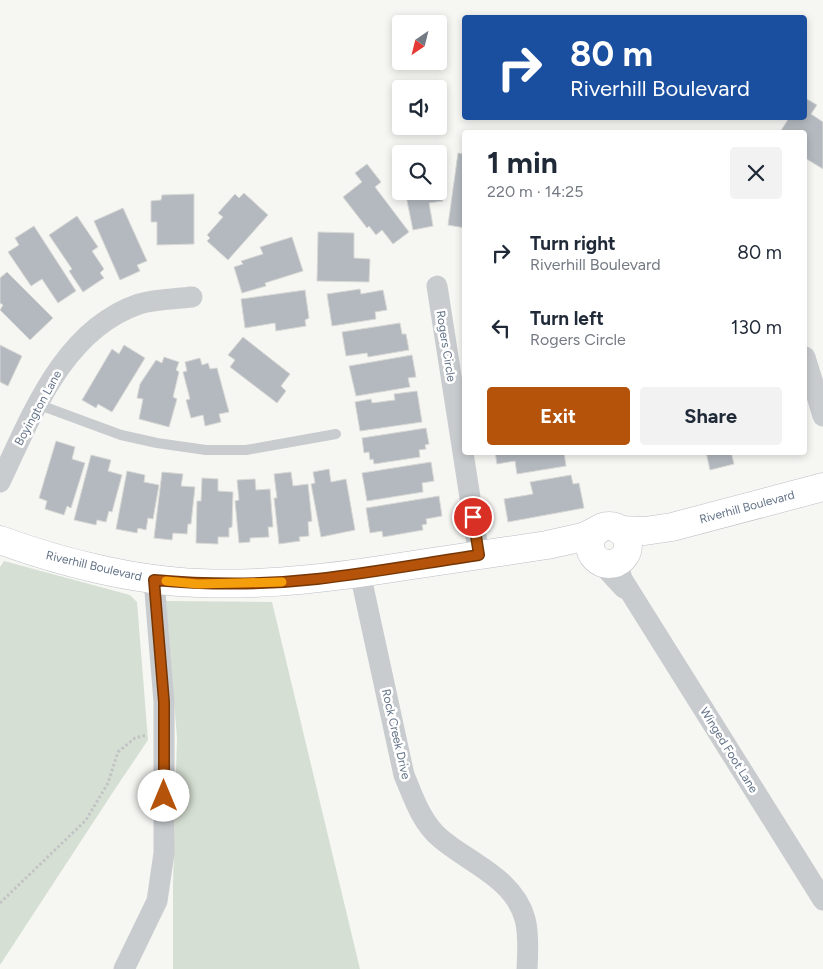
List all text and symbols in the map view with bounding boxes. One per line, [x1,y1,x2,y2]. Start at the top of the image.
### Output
north arrow [392,15,448,70]
map controls [392,15,447,200]
text: 80 m [570,33,653,75]
icon: right [487,35,552,100]
text: Riverhill Boulevard [570,75,750,102]
button: sound [392,80,447,135]
text: 1 min [487,144,558,181]
button: search [392,145,447,200]
button: close [730,147,782,199]
text: 220 m · 14:25 [487,182,583,201]
text: Turn right [530,232,616,255]
icon: right [487,239,515,267]
text: 80 m [737,241,782,264]
text: Riverhill Boulevard [530,255,661,274]
text: Turn left [530,307,604,330]
street label: Rogers Circle [433,309,459,383]
icon: left [487,314,515,342]
text: 130 m [731,316,782,339]
text: Rogers Circle [530,330,626,349]
street label: Boyington Lane [12,368,65,448]
button: Exit [487,387,630,445]
button: Share [640,387,782,445]
street label: Riverhill Boulevard [698,488,796,526]
pin [452,496,494,538]
icon: arrive [459,503,487,531]
street label: Riverhill Boulevard [45,548,143,584]
street label: Rock Creek Drive [379,688,413,781]
street label: Winged Foot Lane [697,705,761,796]
position arrow [137,769,189,821]

